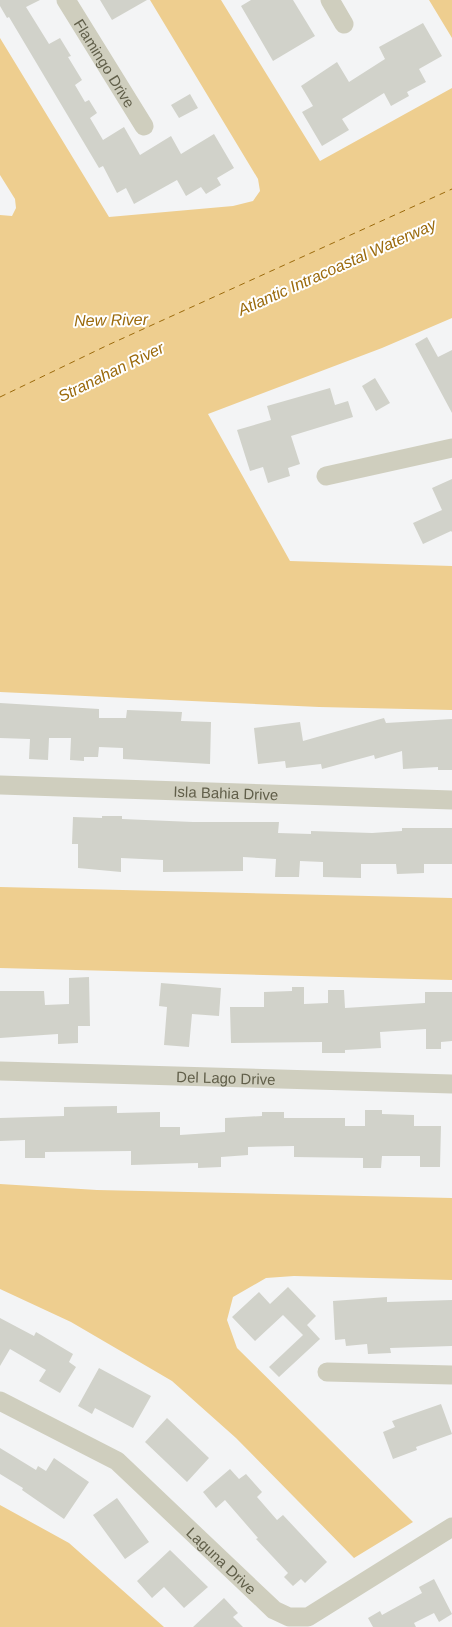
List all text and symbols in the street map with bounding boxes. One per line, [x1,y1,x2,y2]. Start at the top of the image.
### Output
street label: Flamingo Drive [71,16,139,110]
water label: Atlantic Intracoastal Waterway [234,215,440,319]
water label: New River [74,311,149,329]
water label: Stranahan River [55,339,167,405]
street label: Isla Bahia Drive [173,782,279,803]
street label: Del Lago Drive [176,1068,276,1087]
street label: Laguna Drive [184,1524,260,1597]

